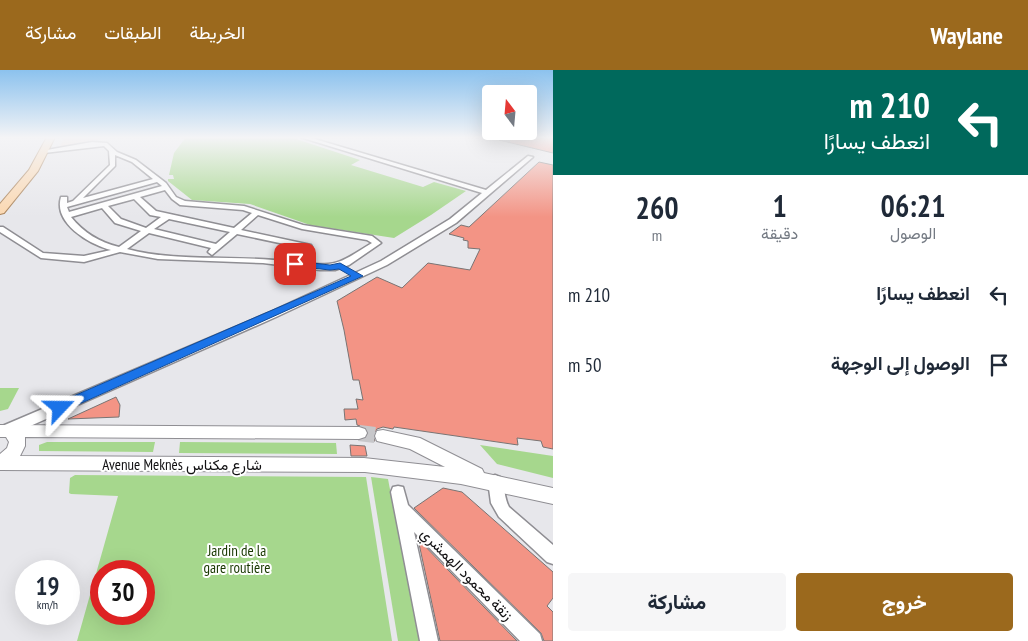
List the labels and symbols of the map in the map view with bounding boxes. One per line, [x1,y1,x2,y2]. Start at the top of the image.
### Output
north arrow [482,85,538,140]
pin [274,243,316,285]
position arrow [33,381,85,433]
street label: Avenue Meknès شارع مكناس [102,455,262,476]
street label: زنقة محمود الهمشري [414,524,517,627]
park label: Jardin de la gare routière [204,541,270,577]
speed limit sign: 30 [90,560,155,625]

